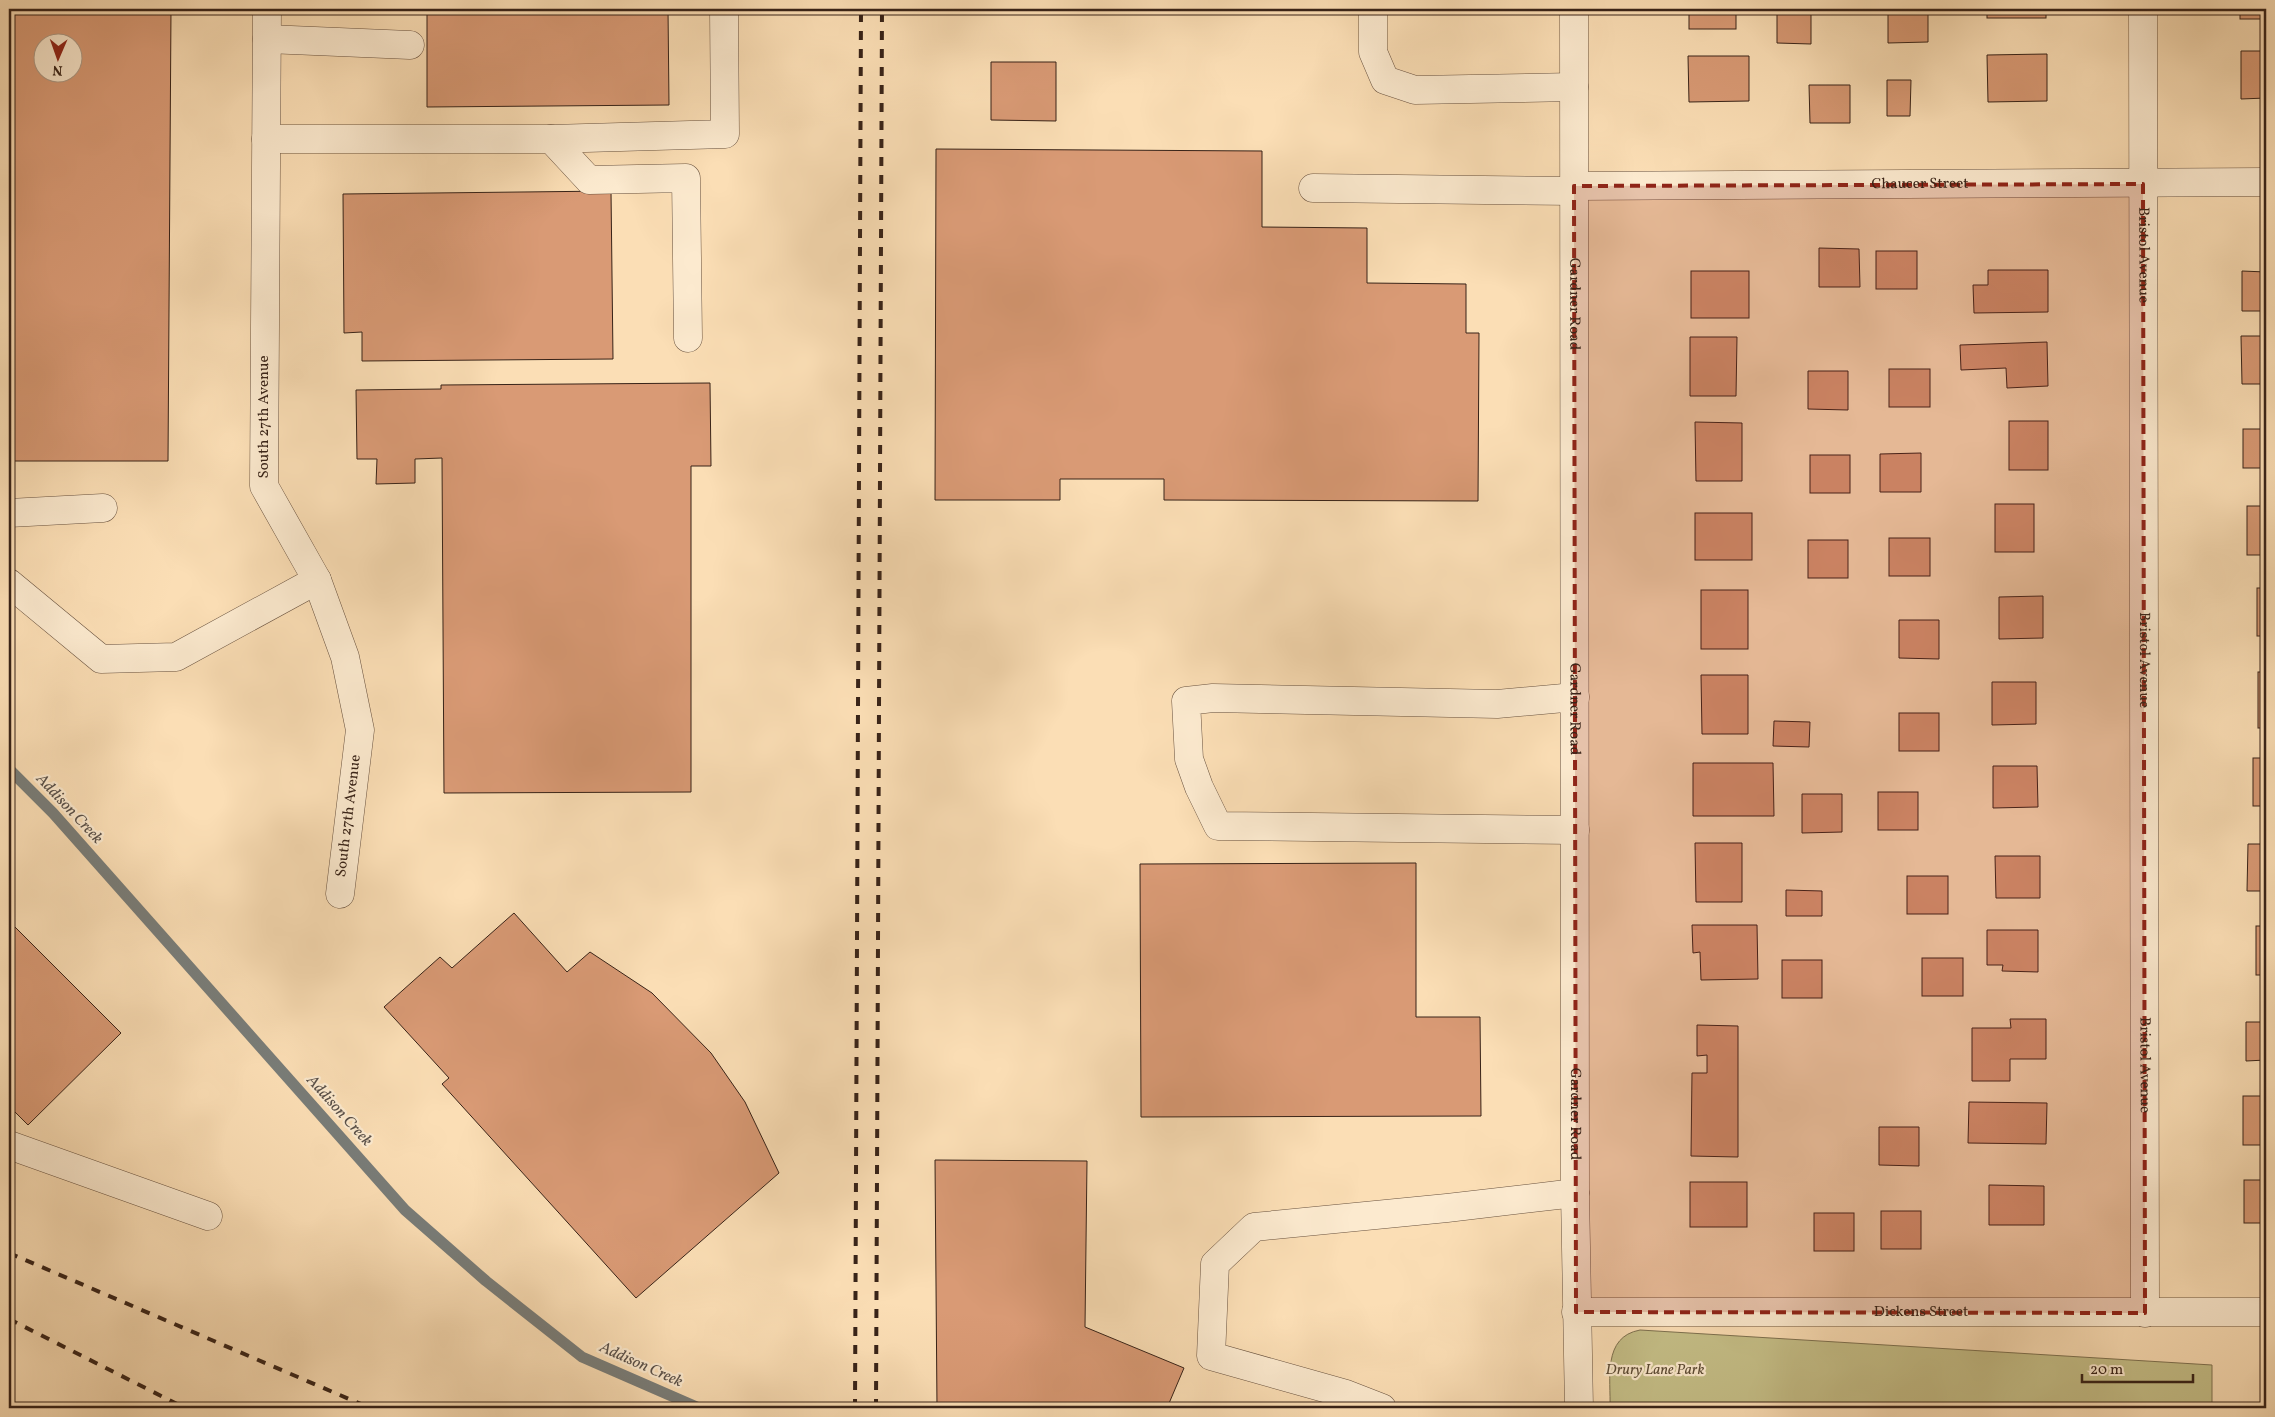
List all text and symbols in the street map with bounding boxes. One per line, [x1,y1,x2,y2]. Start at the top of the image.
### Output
north arrow [32,32,82,82]
text: N [52,60,63,79]
street label: Chaucer Street [1871,173,1969,195]
street label: Bristol Avenue [2133,207,2154,303]
street label: Gardner Road [1564,258,1585,350]
street label: South 27th Avenue [254,355,275,479]
street label: Bristol Avenue [2133,612,2155,708]
street label: Gardner Road [1564,663,1585,755]
street label: South 27th Avenue [331,754,367,878]
water label: Addison Creek [30,768,108,850]
street label: Bristol Avenue [2134,1017,2155,1113]
street label: Gardner Road [1564,1068,1585,1160]
water label: Addison Creek [300,1070,377,1152]
street label: Dickens Street [1874,1302,1968,1323]
water label: Addison Creek [595,1336,687,1393]
scale bar [2082,1352,2194,1384]
park label: Drury Lane Park [1606,1360,1704,1381]
text: 20 m [2090,1360,2123,1381]

